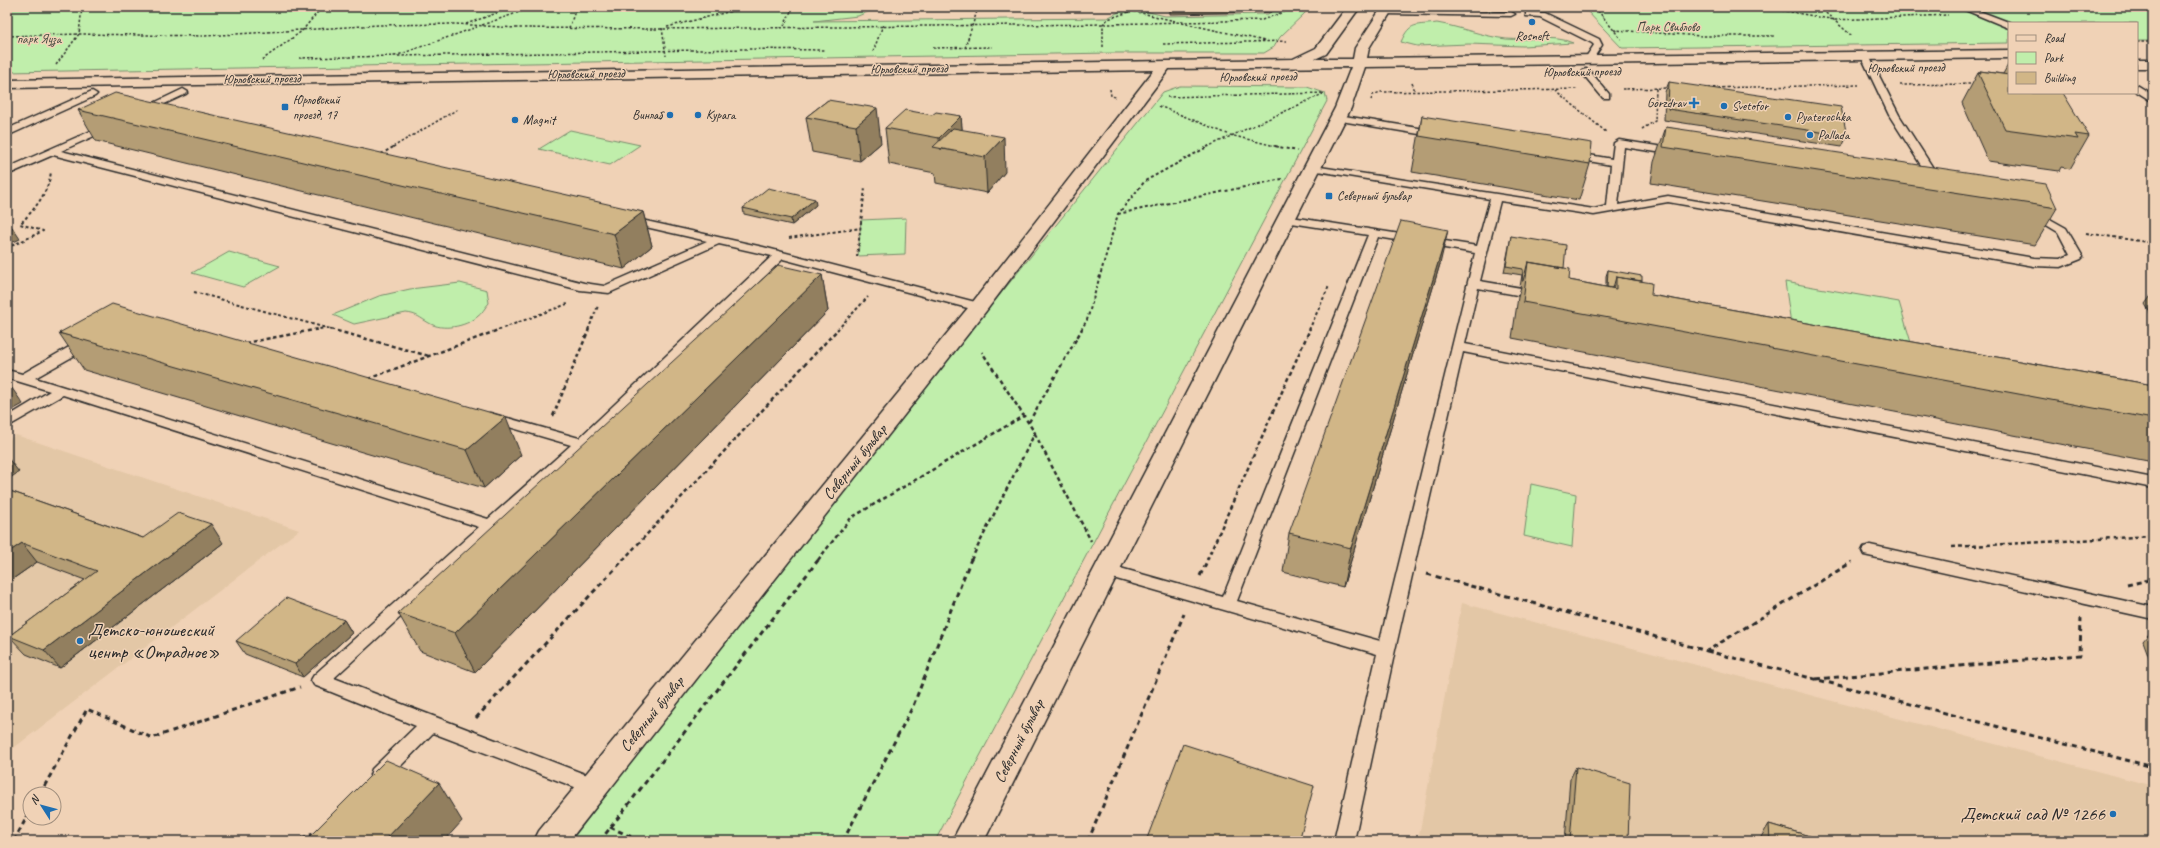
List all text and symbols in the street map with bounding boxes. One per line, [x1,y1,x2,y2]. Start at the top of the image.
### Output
marker: Rosneft [1527,17,1537,27]
park label: Парк Свиблово [1636,19,1701,35]
legend [2008,22,2138,94]
place label: Rosneft [1515,28,1550,44]
text: Road [2044,30,2066,46]
park label: парк Яуза [17,31,63,47]
text: Park [2044,50,2065,66]
street label: Юрловский проезд [1867,59,1946,77]
street label: Юрловский проезд [870,60,949,78]
street label: Юрловский проезд [1543,63,1622,81]
street label: Юрловский проезд [547,65,626,83]
street label: Юрловский проезд [1219,68,1298,86]
street label: Юрловский проезд [223,70,302,88]
text: Building [2044,70,2076,86]
place label: Юрловский проезд, 17 [293,92,341,123]
place label: Gorzdrav [1647,95,1688,111]
marker: Gorzdrav [1689,98,1699,108]
place label: Svetofor [1732,98,1769,114]
marker: Svetofor [1719,101,1729,111]
marker: Юрловский проезд, 17 [280,102,290,112]
place label: Винлаб [632,107,665,123]
place label: Курага [706,107,737,123]
place label: Pyaterochka [1796,109,1852,125]
marker: Винлаб [665,110,675,120]
marker: Курага [693,110,703,120]
place label: Magnit [523,112,557,128]
marker: Pyaterochka [1783,112,1793,122]
marker: Magnit [510,115,520,125]
place label: Pallada [1818,127,1851,143]
marker: Pallada [1805,130,1815,140]
place label: Северный бульвар [1337,188,1412,204]
marker: Северный бульвар [1324,191,1334,201]
street label: Северный бульвар [818,419,892,504]
place label: Детско-юношеский центр «Отрадное» [88,618,220,664]
marker: Детско-юношеский центр «Отрадное» [75,636,85,646]
street label: Северный бульвар [615,671,689,756]
street label: Северный бульвар [989,695,1049,786]
north arrow [22,786,62,826]
text: N [26,791,43,807]
place label: Детский сад № 1266 [1961,802,2106,826]
marker: Детский сад № 1266 [2108,809,2118,819]

